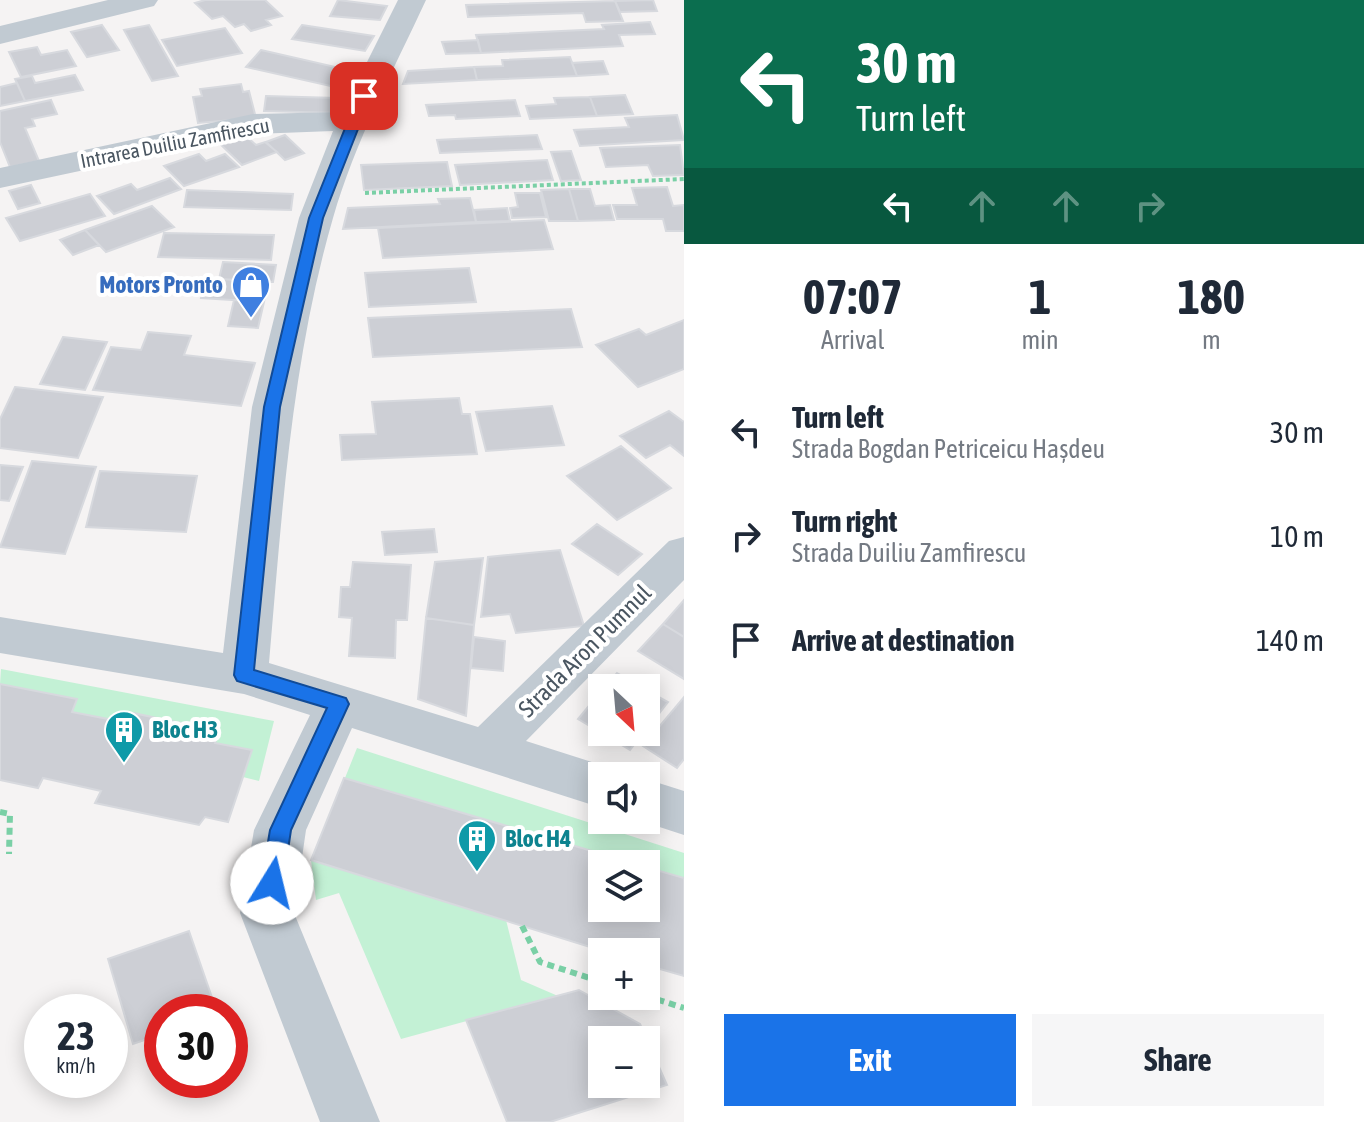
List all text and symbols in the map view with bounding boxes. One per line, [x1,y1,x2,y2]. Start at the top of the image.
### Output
text: 30 m [856,31,957,95]
icon: left [724,32,828,136]
pin [330,62,398,130]
icon: arrive [342,74,386,118]
text: Turn left [856,97,966,139]
street label: Intrarea Duiliu Zamfirescu [78,113,271,172]
icon: left [876,184,920,228]
icon: ahead [960,184,1004,228]
icon: ahead [1044,184,1088,228]
icon: right [1128,184,1172,228]
shop icon: Motors Pronto [230,264,272,319]
text: 07:07 [803,269,903,324]
text: 1 [1029,269,1051,324]
text: 180 [1178,269,1245,324]
place label: Motors Pronto [99,271,223,298]
text: Arrival [821,325,884,355]
text: min [1021,325,1059,355]
text: m [1202,325,1221,355]
text: Turn left [792,400,884,434]
icon: left [724,410,768,454]
text: 30 m [1270,415,1324,449]
text: Strada Bogdan Petriceicu Hașdeu [792,434,1105,464]
text: Turn right [792,504,898,538]
icon: right [724,514,768,558]
text: 10 m [1270,519,1324,553]
text: Strada Duiliu Zamfirescu [792,538,1026,568]
street label: Strada Aron Pumnul [513,578,657,722]
icon: arrive [724,618,768,662]
text: Arrive at destination [792,623,1014,657]
text: 140 m [1256,623,1324,657]
north arrow [588,674,660,746]
map controls [588,674,660,1098]
building icon: Bloc H3 [103,709,145,764]
place label: Bloc H3 [152,716,218,743]
button: sound [588,762,660,834]
building icon: Bloc H4 [456,818,498,873]
place label: Bloc H4 [505,825,571,852]
position arrow [230,841,314,925]
button: layers [588,850,660,922]
button: + [588,938,660,1010]
speed limit sign: 30 [144,994,248,1098]
text: 23 [57,1013,95,1058]
button: Exit [724,1014,1016,1106]
button: Share [1032,1014,1324,1106]
button: − [588,1026,660,1098]
text: km/h [56,1054,96,1077]

